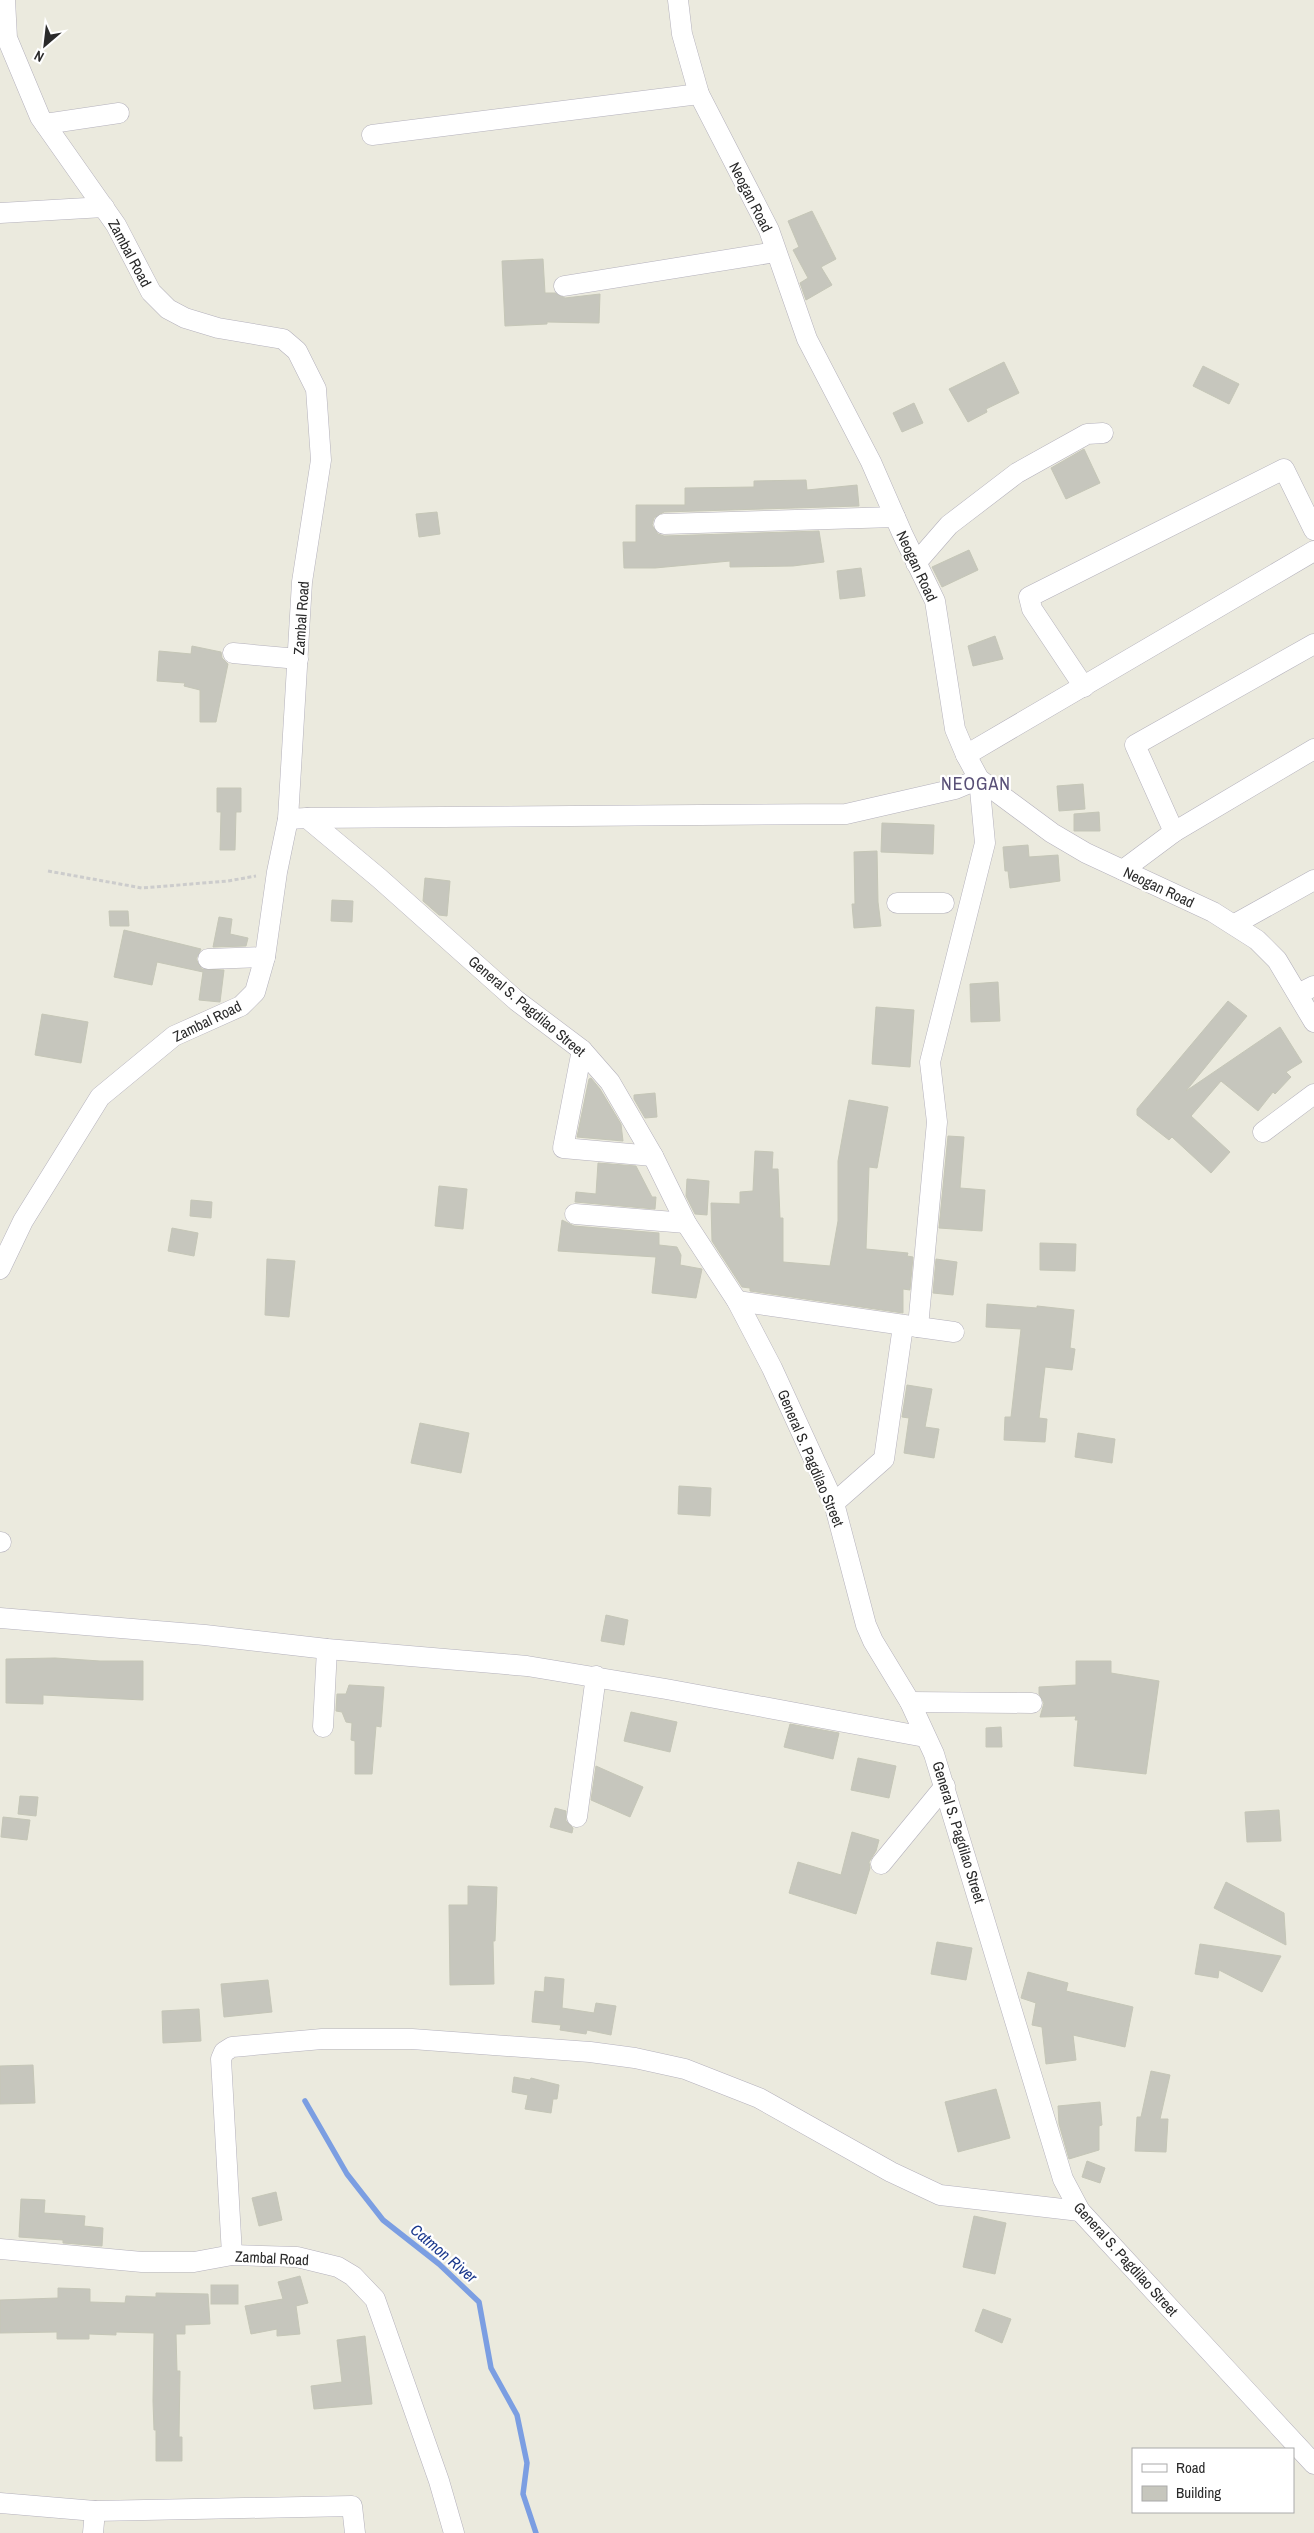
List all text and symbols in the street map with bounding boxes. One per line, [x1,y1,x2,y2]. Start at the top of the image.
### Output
north arrow [20,20,70,70]
text: N [31,47,47,66]
street label: Neogan Road [724,158,778,236]
street label: Zambal Road [103,215,157,291]
street label: Neogan Road [891,527,943,605]
street label: Zambal Road [288,580,314,656]
district label: NEOGAN [941,771,1011,796]
street label: Neogan Road [1120,861,1198,913]
street label: General S. Pagdilao Street [464,951,590,1062]
street label: Zambal Road [169,995,245,1047]
street label: General S. Pagdilao Street [773,1386,850,1530]
street label: General S. Pagdilao Street [927,1759,991,1906]
street label: General S. Pagdilao Street [1069,2197,1183,2321]
water label: Catmon River [406,2219,483,2288]
street label: Zambal Road [235,2246,309,2270]
legend [1132,2448,1294,2513]
text: Road [1176,2457,1205,2478]
text: Building [1176,2482,1221,2503]

